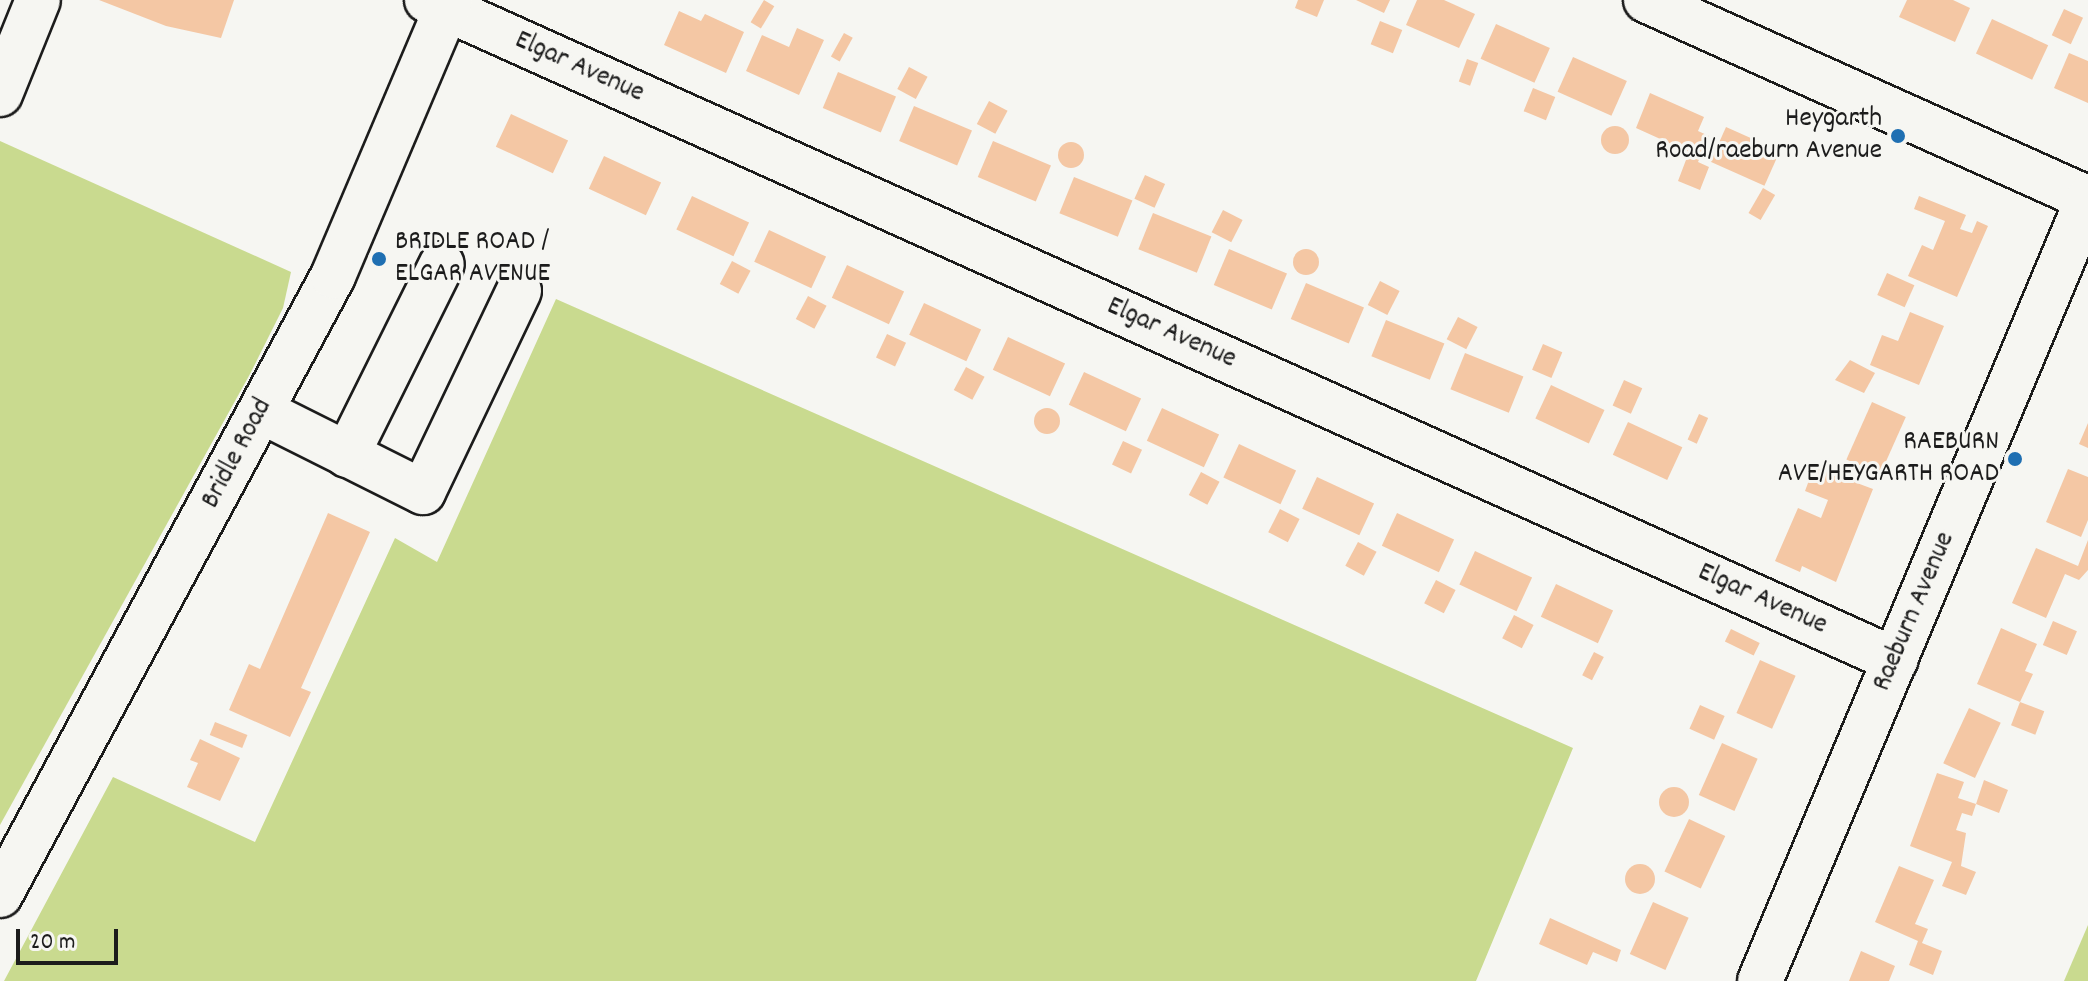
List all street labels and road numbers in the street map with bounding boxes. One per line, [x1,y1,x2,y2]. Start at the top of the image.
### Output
street label: Elgar Avenue [509,25,649,111]
street label: Elgar Avenue [1101,291,1241,377]
street label: Bridle Road [195,393,281,515]
street label: Raeburn Avenue [1866,527,1964,697]
street label: Elgar Avenue [1692,557,1832,643]

